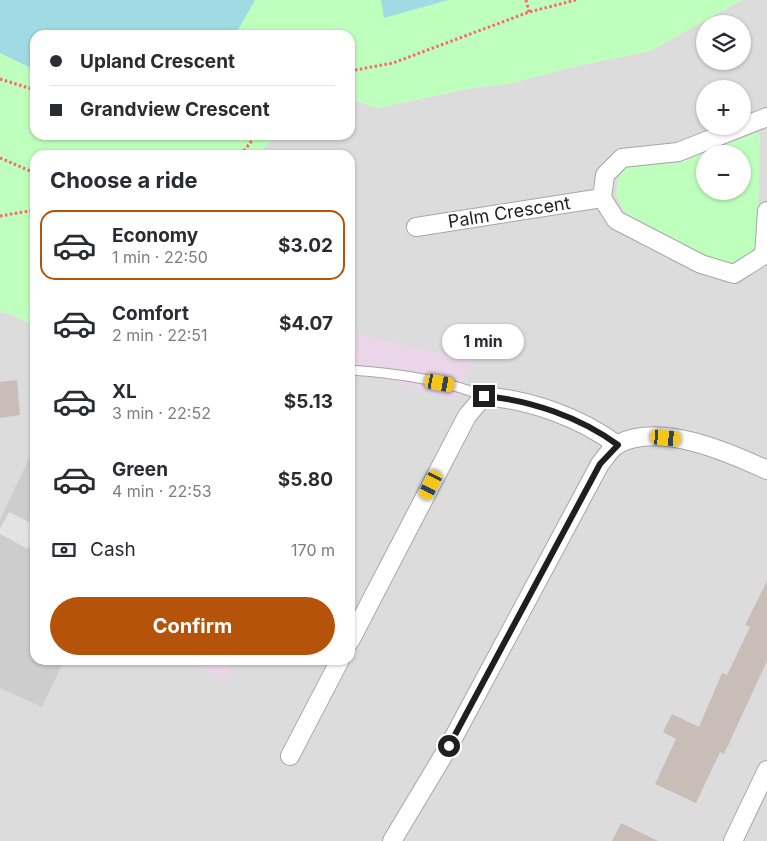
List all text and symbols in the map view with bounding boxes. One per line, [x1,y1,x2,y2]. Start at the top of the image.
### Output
map controls [696,15,751,200]
button: layers [696,15,751,70]
text: Upland Crescent [80,50,235,73]
button: + [696,80,751,135]
text: Grandview Crescent [80,98,270,121]
button: − [696,145,751,200]
text: Choose a ride [50,167,198,193]
street label: Palm Crescent [446,192,572,232]
icon: car [52,223,97,268]
text: Economy [112,224,198,247]
text: $3.02 [278,234,333,257]
text: 1 min · 22:50 [112,247,208,267]
icon: car [52,301,97,346]
text: Comfort [112,302,189,325]
text: $4.07 [279,312,333,335]
callout: 1 min [443,324,525,358]
text: 2 min · 22:51 [112,325,208,345]
text: 1 min [463,331,503,351]
car [423,373,456,393]
icon: car [52,379,97,424]
text: XL [112,380,137,403]
route end [473,385,495,407]
text: $5.13 [284,390,333,413]
text: 3 min · 22:52 [112,403,211,423]
car [650,429,681,447]
icon: car [52,457,97,502]
text: Green [112,458,168,481]
text: $5.80 [278,468,333,491]
car [417,468,444,502]
text: 4 min · 22:53 [112,481,212,501]
icon: cash [50,536,78,564]
text: Cash [90,538,136,561]
text: 170 m [291,540,335,560]
button: Confirm [50,597,335,655]
route start [438,735,460,757]

